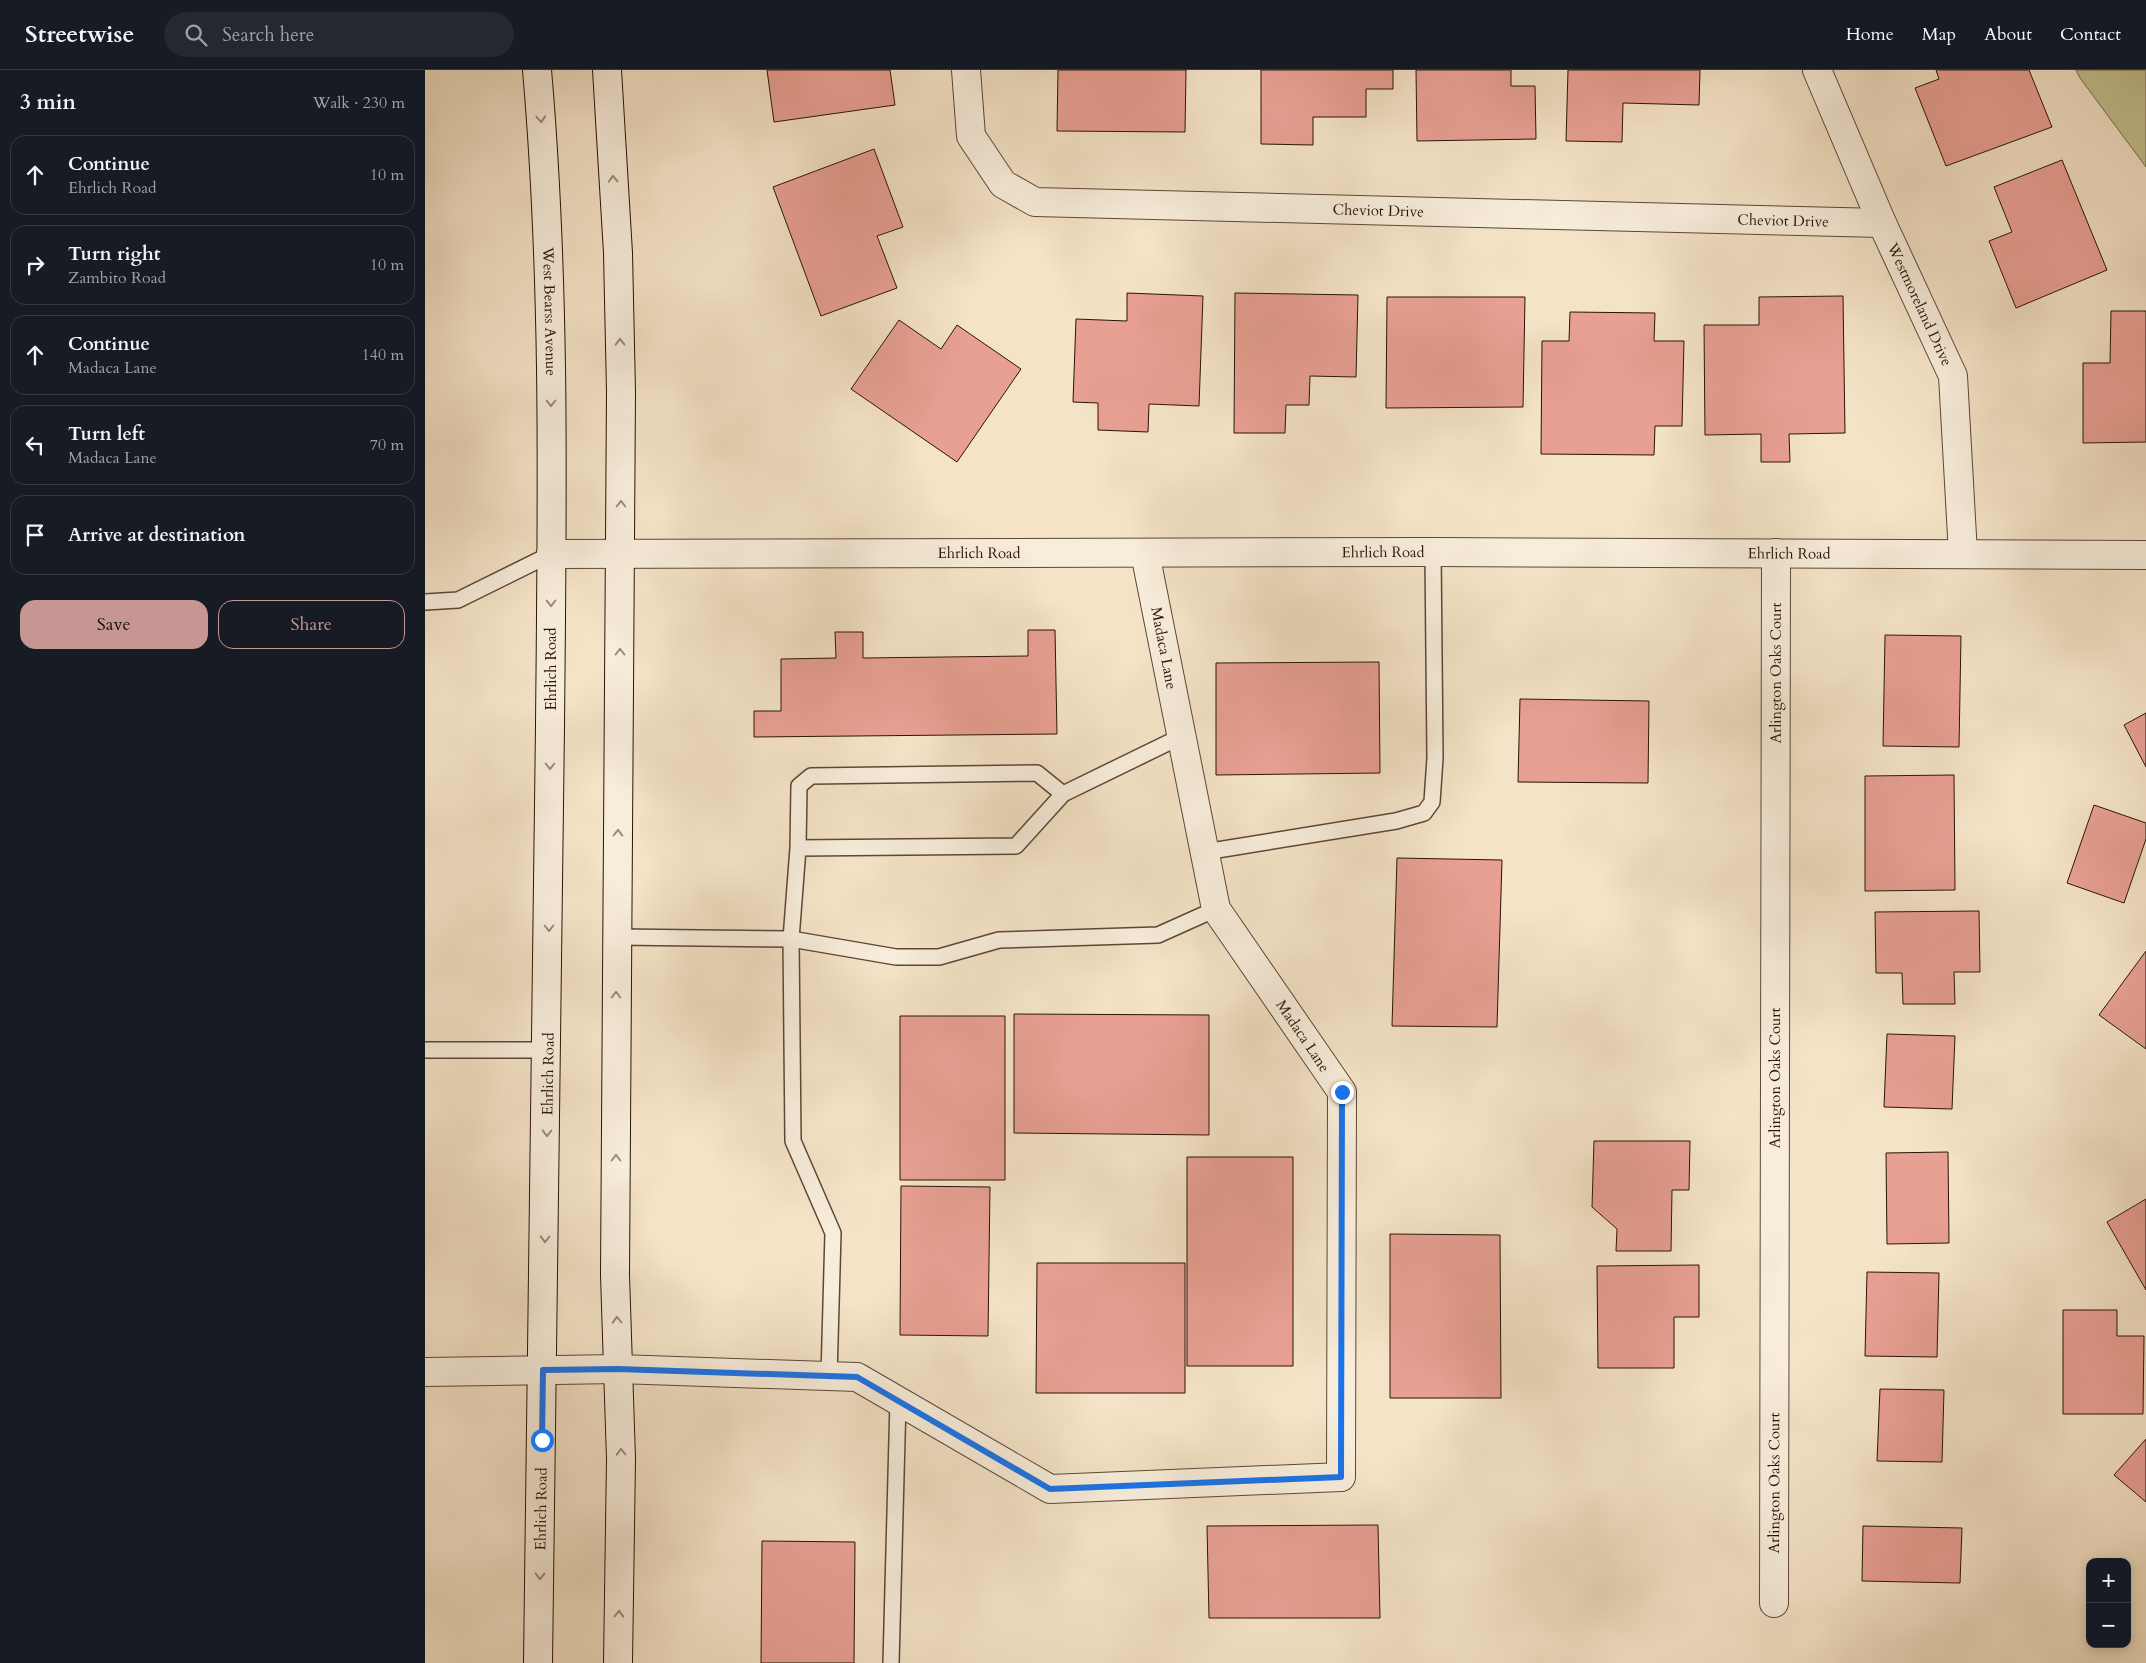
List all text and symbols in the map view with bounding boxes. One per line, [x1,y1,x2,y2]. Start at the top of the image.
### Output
search box [164,12,514,57]
text: Streetwise [25,18,134,51]
icon: search [182,21,210,49]
text: Search here [222,22,314,48]
text: Home [1846,22,1894,47]
text: Map [1922,22,1956,47]
text: About [1984,22,2032,47]
text: Contact [2060,22,2121,47]
text: 3 min [20,88,76,117]
text: Walk · 230 m [313,92,405,114]
one-way arrow [535,115,546,123]
text: Continue [68,151,150,177]
icon: ahead [21,161,49,189]
text: 10 m [370,164,404,186]
one-way arrow [608,175,619,183]
text: Ehrlich Road [68,177,157,199]
street label: Cheviot Drive [1332,199,1424,222]
street label: Cheviot Drive [1737,209,1829,232]
street label: Westmoreland Drive [1882,239,1957,369]
text: Turn right [68,241,160,267]
street label: West Bearss Avenue [538,246,561,376]
icon: right [21,251,49,279]
text: 10 m [370,254,404,276]
text: Zambito Road [68,267,166,289]
text: Continue [68,331,150,357]
one-way arrow [615,337,625,345]
icon: ahead [21,341,49,369]
text: 140 m [362,344,404,366]
text: Madaca Lane [68,357,157,379]
one-way arrow [546,400,556,408]
text: Turn left [68,421,145,447]
icon: left [21,431,49,459]
text: 70 m [370,434,404,456]
text: Madaca Lane [68,447,157,469]
one-way arrow [616,500,626,508]
icon: arrive [21,521,49,549]
text: Arrive at destination [68,522,245,548]
street label: Ehrlich Road [1341,542,1425,562]
street label: Ehrlich Road [937,543,1021,563]
street label: Ehrlich Road [1747,543,1831,564]
button: Save [20,600,208,649]
button: Share [218,600,405,649]
one-way arrow [546,600,556,607]
street label: Arlington Oaks Court [1766,602,1786,744]
street label: Madaca Lane [1146,605,1182,691]
street label: Ehrlich Road [541,627,561,711]
one-way arrow [615,648,625,656]
one-way arrow [545,762,555,770]
one-way arrow [613,829,623,836]
one-way arrow [544,924,554,932]
one-way arrow [611,991,621,998]
street label: Madaca Lane [1271,996,1335,1076]
street label: Arlington Oaks Court [1765,1007,1785,1149]
street label: Ehrlich Road [537,1032,559,1116]
route end [1331,1081,1354,1104]
one-way arrow [542,1130,552,1137]
one-way arrow [611,1153,621,1161]
one-way arrow [540,1236,550,1243]
one-way arrow [611,1316,622,1324]
street label: Arlington Oaks Court [1764,1412,1784,1554]
route start [531,1429,554,1452]
one-way arrow [615,1448,626,1456]
street label: Ehrlich Road [530,1467,552,1551]
map controls [2086,1558,2131,1648]
button: + [2086,1558,2131,1603]
one-way arrow [535,1572,545,1580]
button: − [2086,1603,2131,1648]
one-way arrow [613,1610,624,1618]

